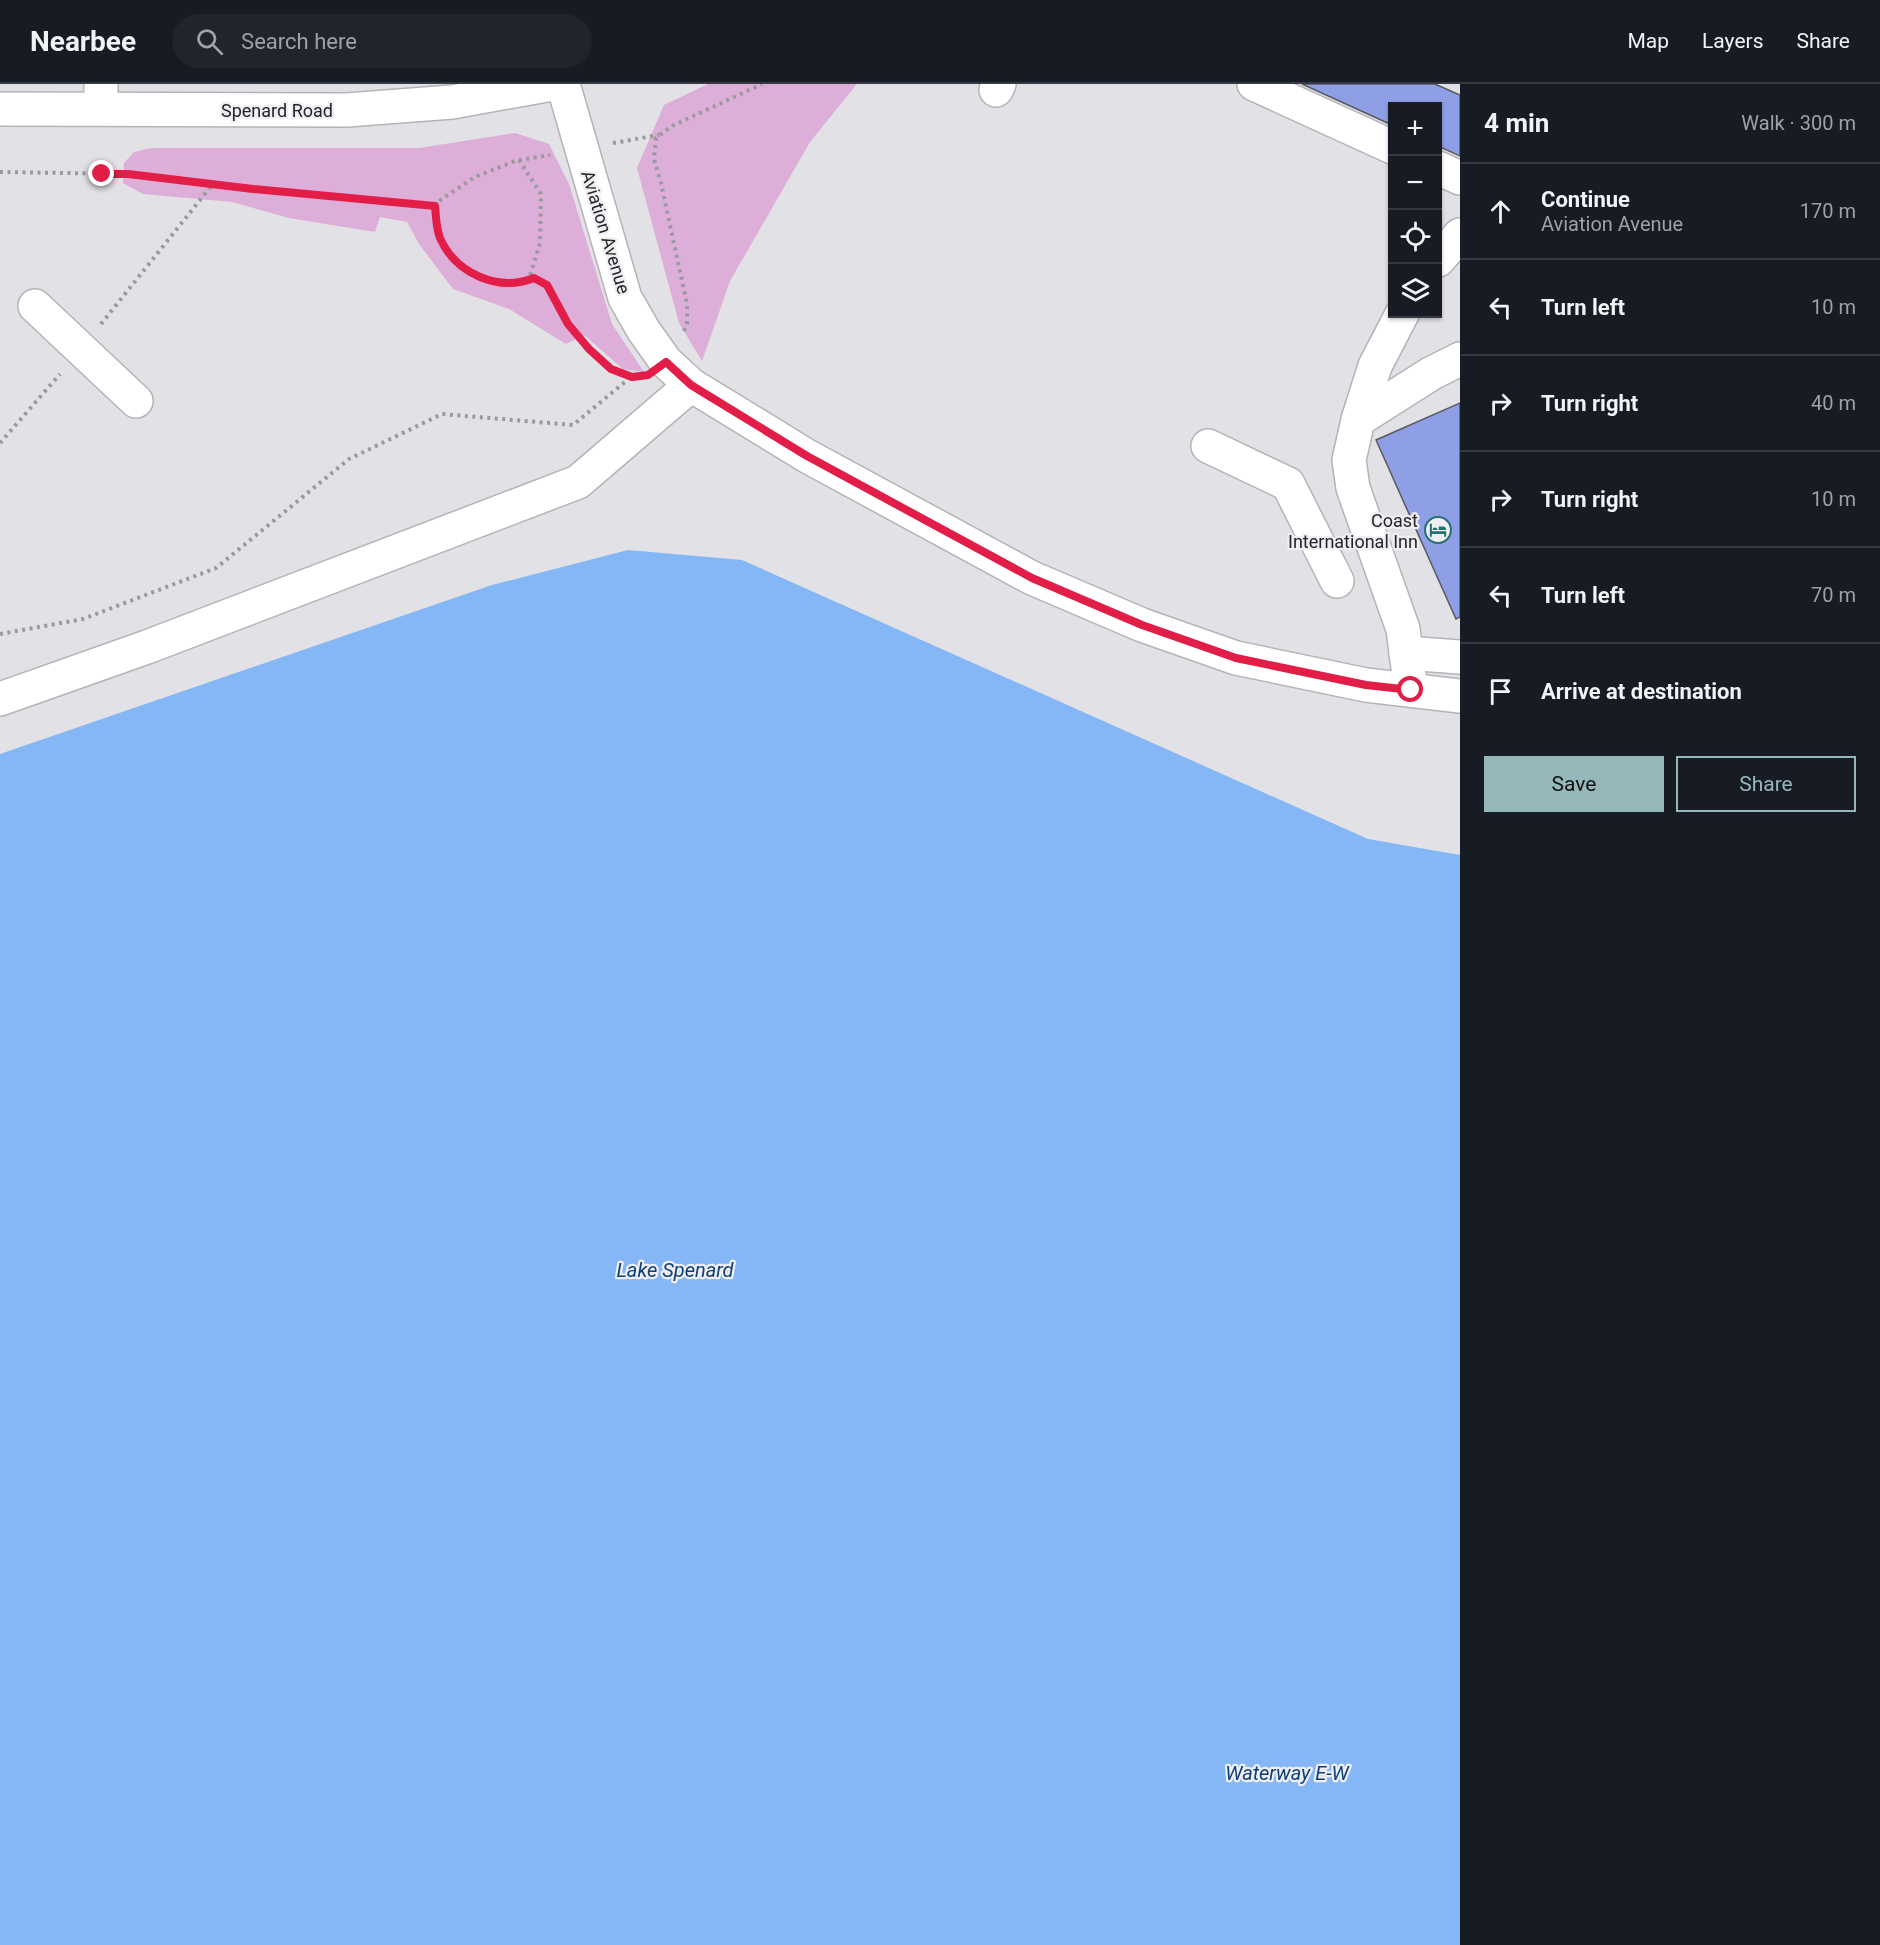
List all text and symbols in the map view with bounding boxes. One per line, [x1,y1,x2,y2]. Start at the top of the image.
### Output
search box [172,14,592,68]
text: Nearbee [30,25,136,58]
icon: search [193,25,226,58]
text: Search here [241,29,357,54]
text: Map [1627,29,1669,53]
text: Layers [1702,29,1763,53]
text: Share [1796,29,1850,53]
street label: Spenard Road [221,100,333,121]
map controls [1388,102,1442,318]
button: + [1388,102,1442,156]
text: 4 min [1484,108,1549,138]
text: Walk · 300 m [1741,111,1856,135]
button: − [1388,156,1442,210]
route end [88,160,114,186]
street label: Aviation Avenue [577,168,635,296]
text: Continue [1541,187,1630,212]
icon: ahead [1484,195,1517,228]
text: 170 m [1800,199,1856,223]
button: locate [1388,210,1442,264]
text: Aviation Avenue [1541,212,1683,236]
button: layers [1388,264,1442,318]
icon: left [1484,291,1517,324]
text: Turn left [1541,295,1625,320]
text: 10 m [1811,295,1856,319]
icon: right [1484,387,1517,420]
text: Turn right [1541,391,1638,416]
text: 40 m [1811,391,1856,415]
icon: right [1484,483,1517,516]
text: Turn right [1541,487,1638,512]
text: 10 m [1811,487,1856,511]
place label: Coast International Inn [1288,510,1418,552]
hotel icon: Coast International Inn [1423,515,1453,545]
icon: left [1484,579,1517,612]
text: Turn left [1541,583,1625,608]
text: 70 m [1811,583,1856,607]
icon: arrive [1484,675,1517,708]
route start [1397,676,1423,702]
text: Arrive at destination [1541,679,1742,704]
button: Save [1484,756,1664,812]
button: Share [1676,756,1856,812]
water label: Lake Spenard [616,1258,735,1282]
water label: Waterway E-W [1225,1761,1351,1785]

